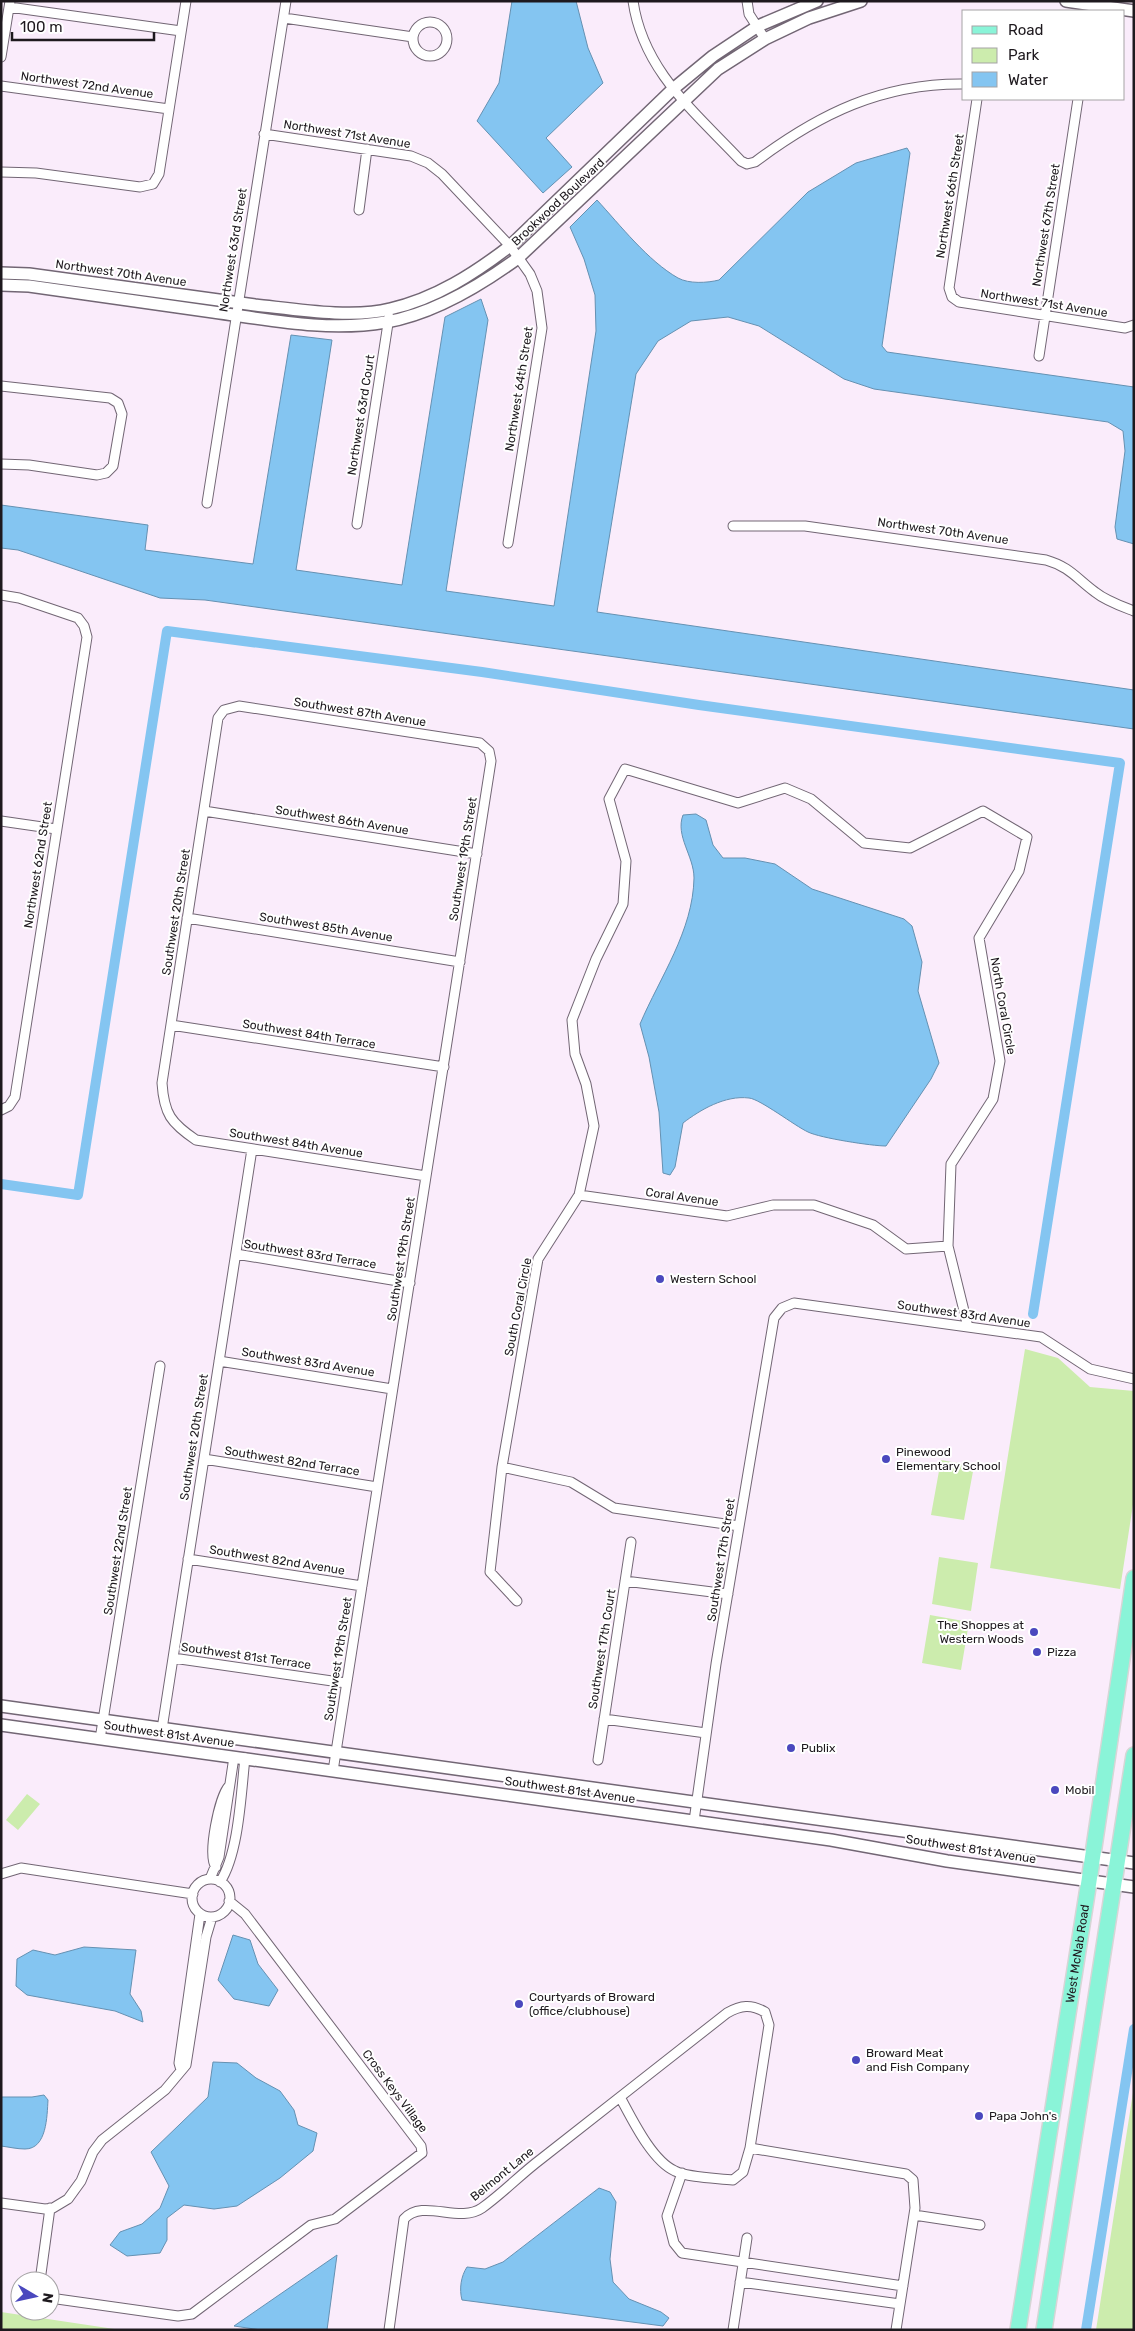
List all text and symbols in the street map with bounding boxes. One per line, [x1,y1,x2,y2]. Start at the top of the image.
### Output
scale bar [12,10,155,42]
legend [962,10,1125,100]
text: 100 m [20,18,62,36]
text: Road [1008,21,1044,39]
text: Park [1008,46,1039,64]
street label: Northwest 72nd Avenue [20,69,155,101]
text: Water [1008,71,1048,89]
street label: Northwest 71st Avenue [283,117,412,151]
street label: Northwest 66th Street [933,133,967,259]
street label: Brookwood Boulevard [509,155,607,249]
street label: Northwest 67th Street [1029,162,1063,287]
street label: Northwest 63rd Street [216,187,250,313]
street label: Northwest 70th Avenue [55,257,188,289]
street label: Northwest 71st Avenue [980,286,1109,320]
street label: Northwest 64th Street [502,325,536,452]
street label: Northwest 63rd Court [345,353,377,476]
street label: Northwest 70th Avenue [877,515,1010,547]
street label: Southwest 87th Avenue [293,695,427,729]
street label: Southwest 19th Street [446,796,480,922]
street label: Northwest 62nd Street [21,800,55,929]
street label: Southwest 86th Avenue [274,803,410,838]
street label: Southwest 20th Street [159,848,193,976]
street label: Southwest 85th Avenue [258,910,394,945]
street label: North Coral Circle [988,956,1018,1056]
street label: Southwest 84th Terrace [241,1017,377,1051]
street label: Southwest 84th Avenue [228,1126,364,1161]
street label: Coral Avenue [645,1185,720,1209]
street label: Southwest 19th Street [384,1196,418,1322]
street label: Southwest 83rd Terrace [243,1237,378,1271]
street label: South Coral Circle [502,1256,534,1357]
place label: Western School [670,1272,757,1286]
marker: Western School [654,1273,666,1285]
street label: Southwest 83rd Avenue [896,1298,1032,1330]
street label: Southwest 83rd Avenue [240,1345,376,1379]
street label: Southwest 20th Street [177,1373,211,1501]
street label: Southwest 82nd Terrace [223,1443,361,1479]
place label: Pinewood Elementary School [896,1445,1001,1473]
marker: Pinewood Elementary School [880,1453,892,1465]
street label: Southwest 22nd Street [101,1486,135,1616]
street label: Southwest 17th Street [704,1497,738,1623]
street label: Southwest 82nd Avenue [208,1542,346,1578]
street label: Southwest 17th Court [586,1588,618,1710]
street label: Southwest 19th Street [321,1596,355,1722]
place label: The Shoppes at Western Woods [937,1618,1024,1646]
marker: The Shoppes at Western Woods [1028,1626,1040,1638]
street label: Southwest 81st Terrace [180,1640,312,1672]
place label: Pizza [1047,1645,1076,1659]
marker: Pizza [1031,1646,1043,1658]
street label: Southwest 81st Avenue [103,1718,235,1750]
place label: Publix [801,1741,836,1755]
marker: Publix [785,1742,797,1754]
street label: Southwest 81st Avenue [504,1774,636,1806]
place label: Mobil [1065,1783,1094,1797]
marker: Mobil [1049,1784,1061,1796]
street label: Southwest 81st Avenue [905,1832,1037,1866]
street label: West McNab Road [1063,1903,1092,2004]
place label: Courtyards of Broward (office/clubhouse) [529,1990,655,2018]
marker: Courtyards of Broward (office/clubhouse) [513,1998,525,2010]
place label: Broward Meat and Fish Company [866,2046,970,2074]
street label: Cross Keys Village [359,2047,431,2135]
marker: Broward Meat and Fish Company [850,2054,862,2066]
place label: Papa John's [989,2109,1057,2123]
marker: Papa John's [973,2110,985,2122]
street label: Belmont Lane [468,2144,537,2204]
north arrow [10,2271,60,2321]
text: N [38,2292,57,2304]

